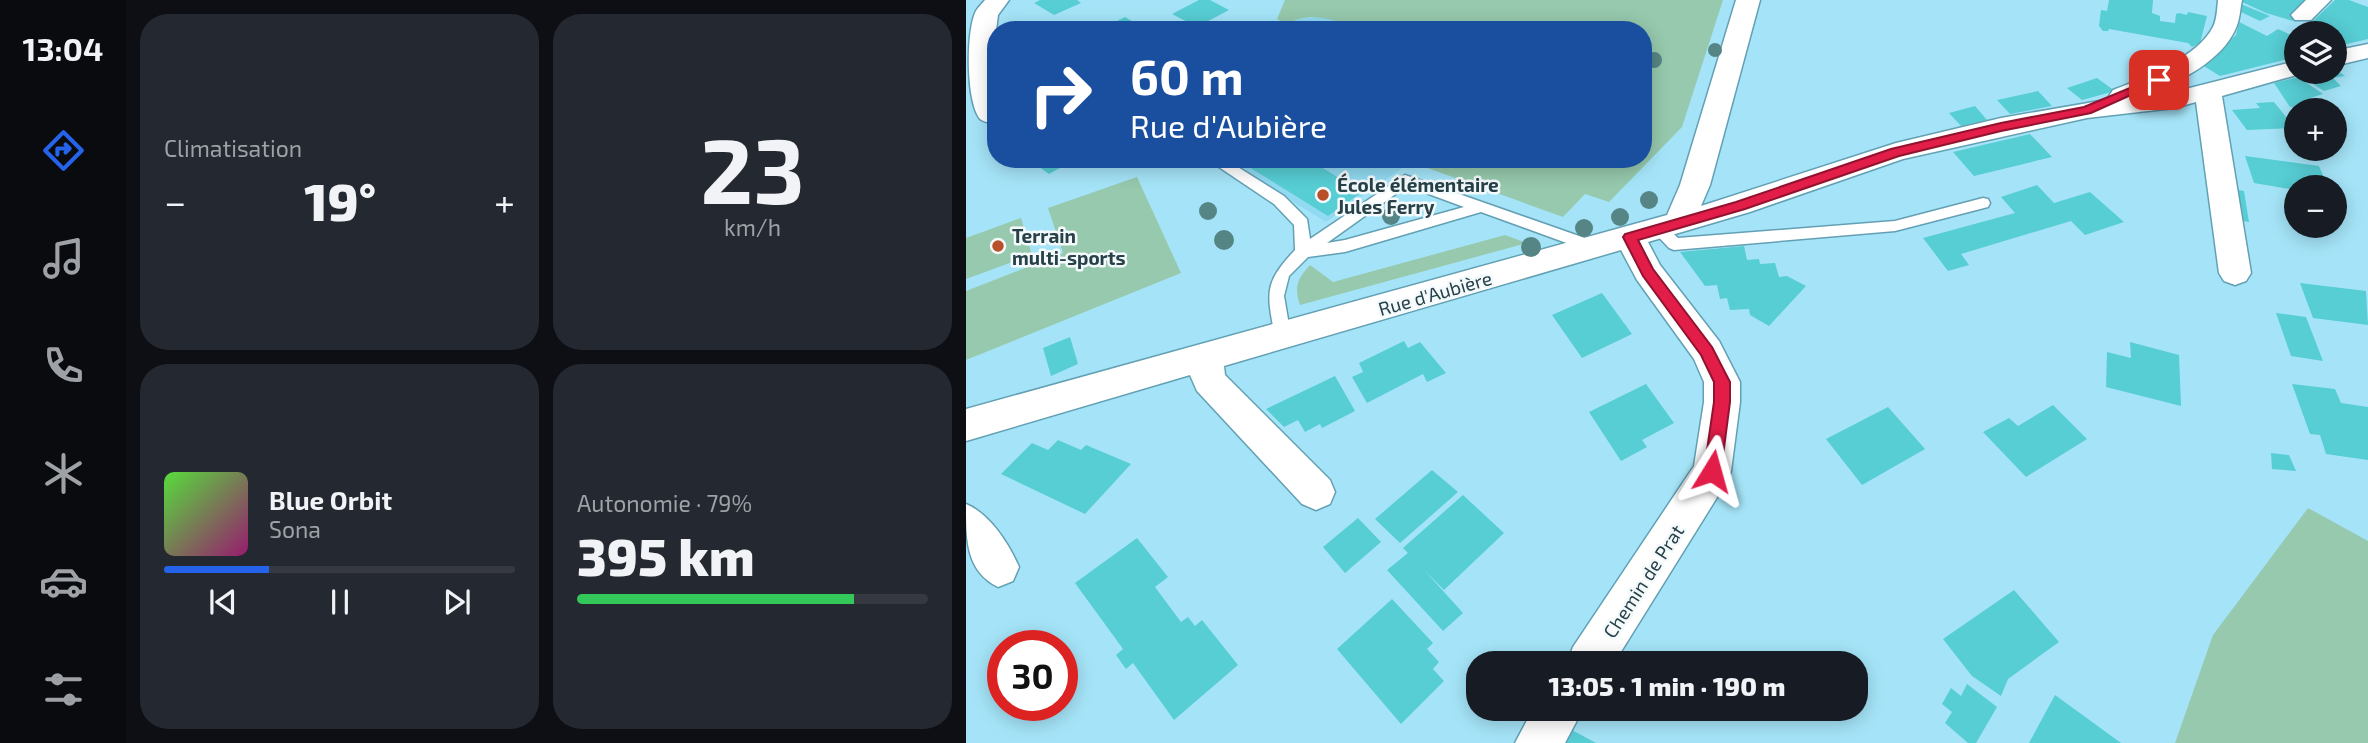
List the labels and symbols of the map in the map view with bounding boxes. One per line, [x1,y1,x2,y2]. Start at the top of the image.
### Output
pin [2129,50,2189,110]
place label: École élémentaire Jules Ferry [1337,172,1499,219]
marker: École élémentaire Jules Ferry [1315,187,1331,203]
place label: Terrain multi-sports [1012,224,1126,269]
marker: Terrain multi-sports [990,238,1006,254]
street label: Rue d'Aubière [1376,266,1494,320]
position arrow [1675,434,1749,508]
street label: Chemin de Prat [1598,520,1688,642]
speed limit sign: 30 [987,630,1078,721]

